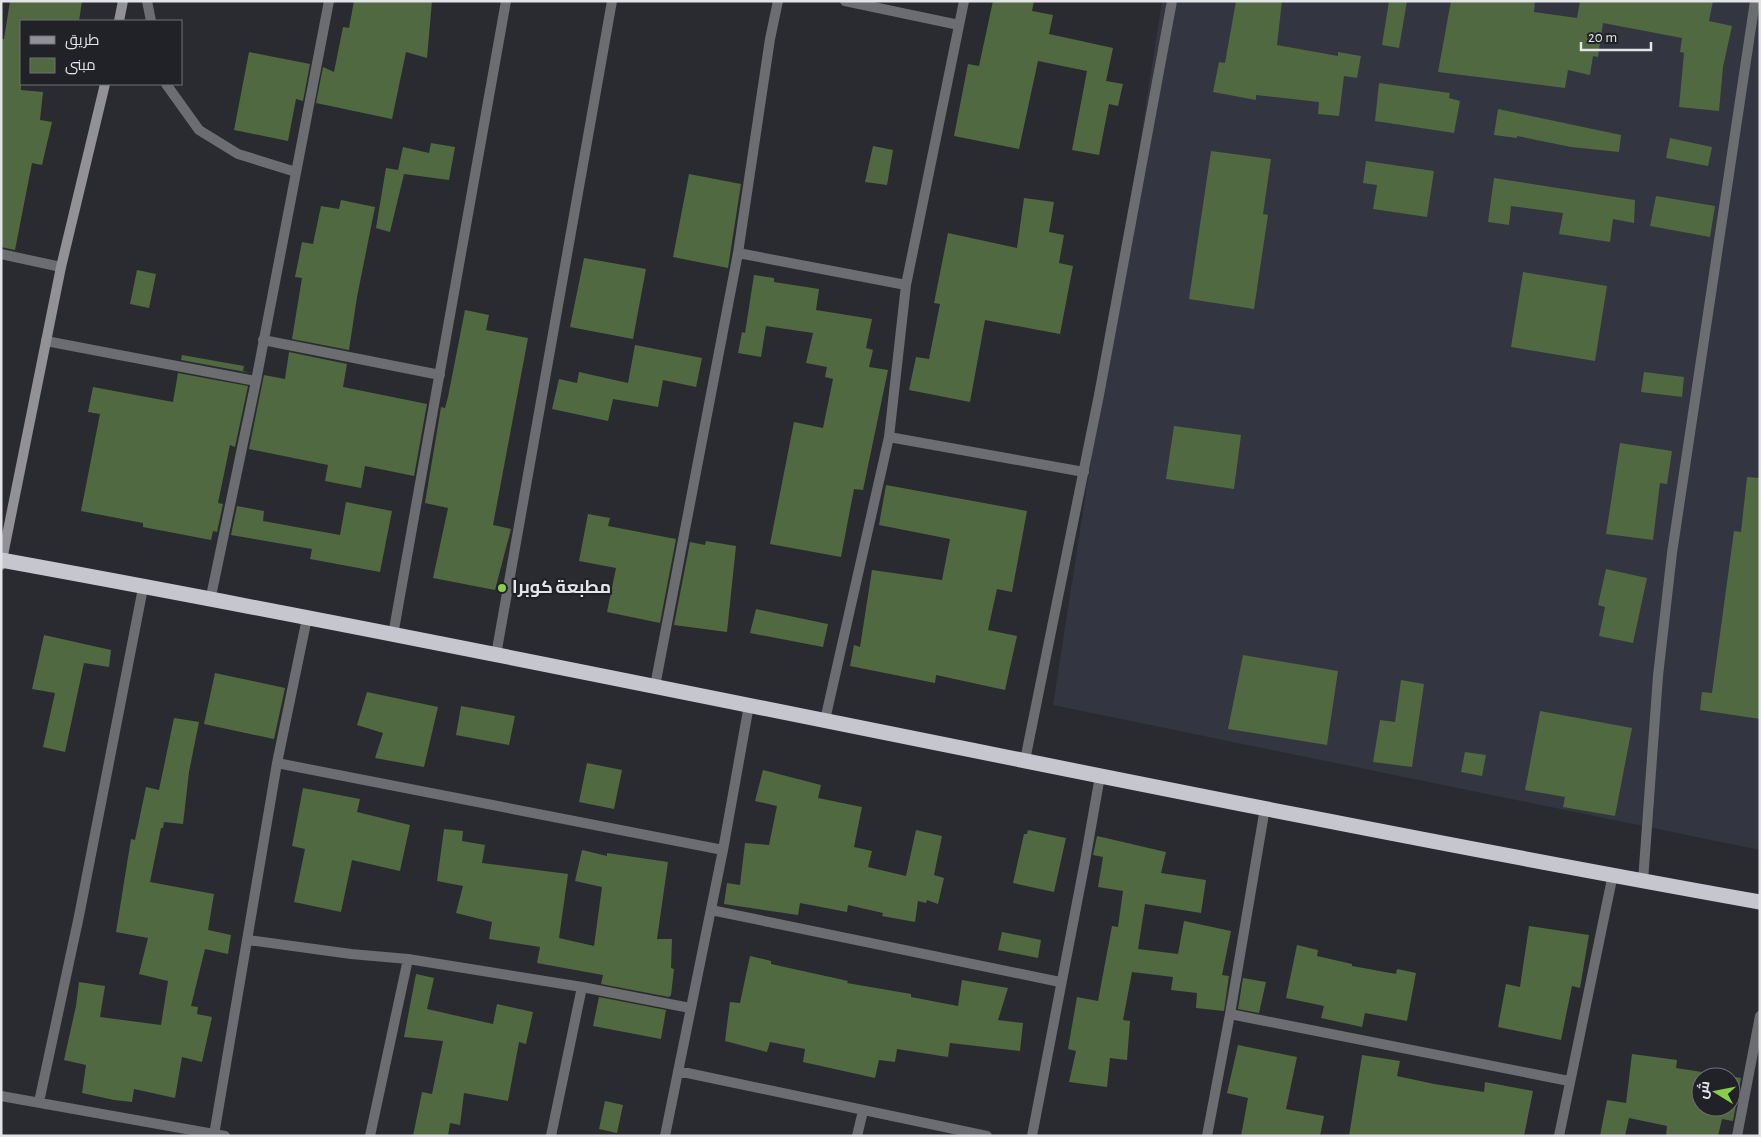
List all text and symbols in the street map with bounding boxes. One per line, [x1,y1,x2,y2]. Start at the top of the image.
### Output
legend [20,20,182,85]
scale bar [1581,20,1651,52]
text: 20 m [1588,30,1617,45]
text: طريق [65,33,99,50]
text: مبنى [65,58,96,75]
place label: مطبعة كوبرا [512,579,611,598]
marker: مطبعة كوبرا [496,582,508,594]
north arrow [1691,1067,1741,1117]
text: ش [1694,1079,1714,1100]

